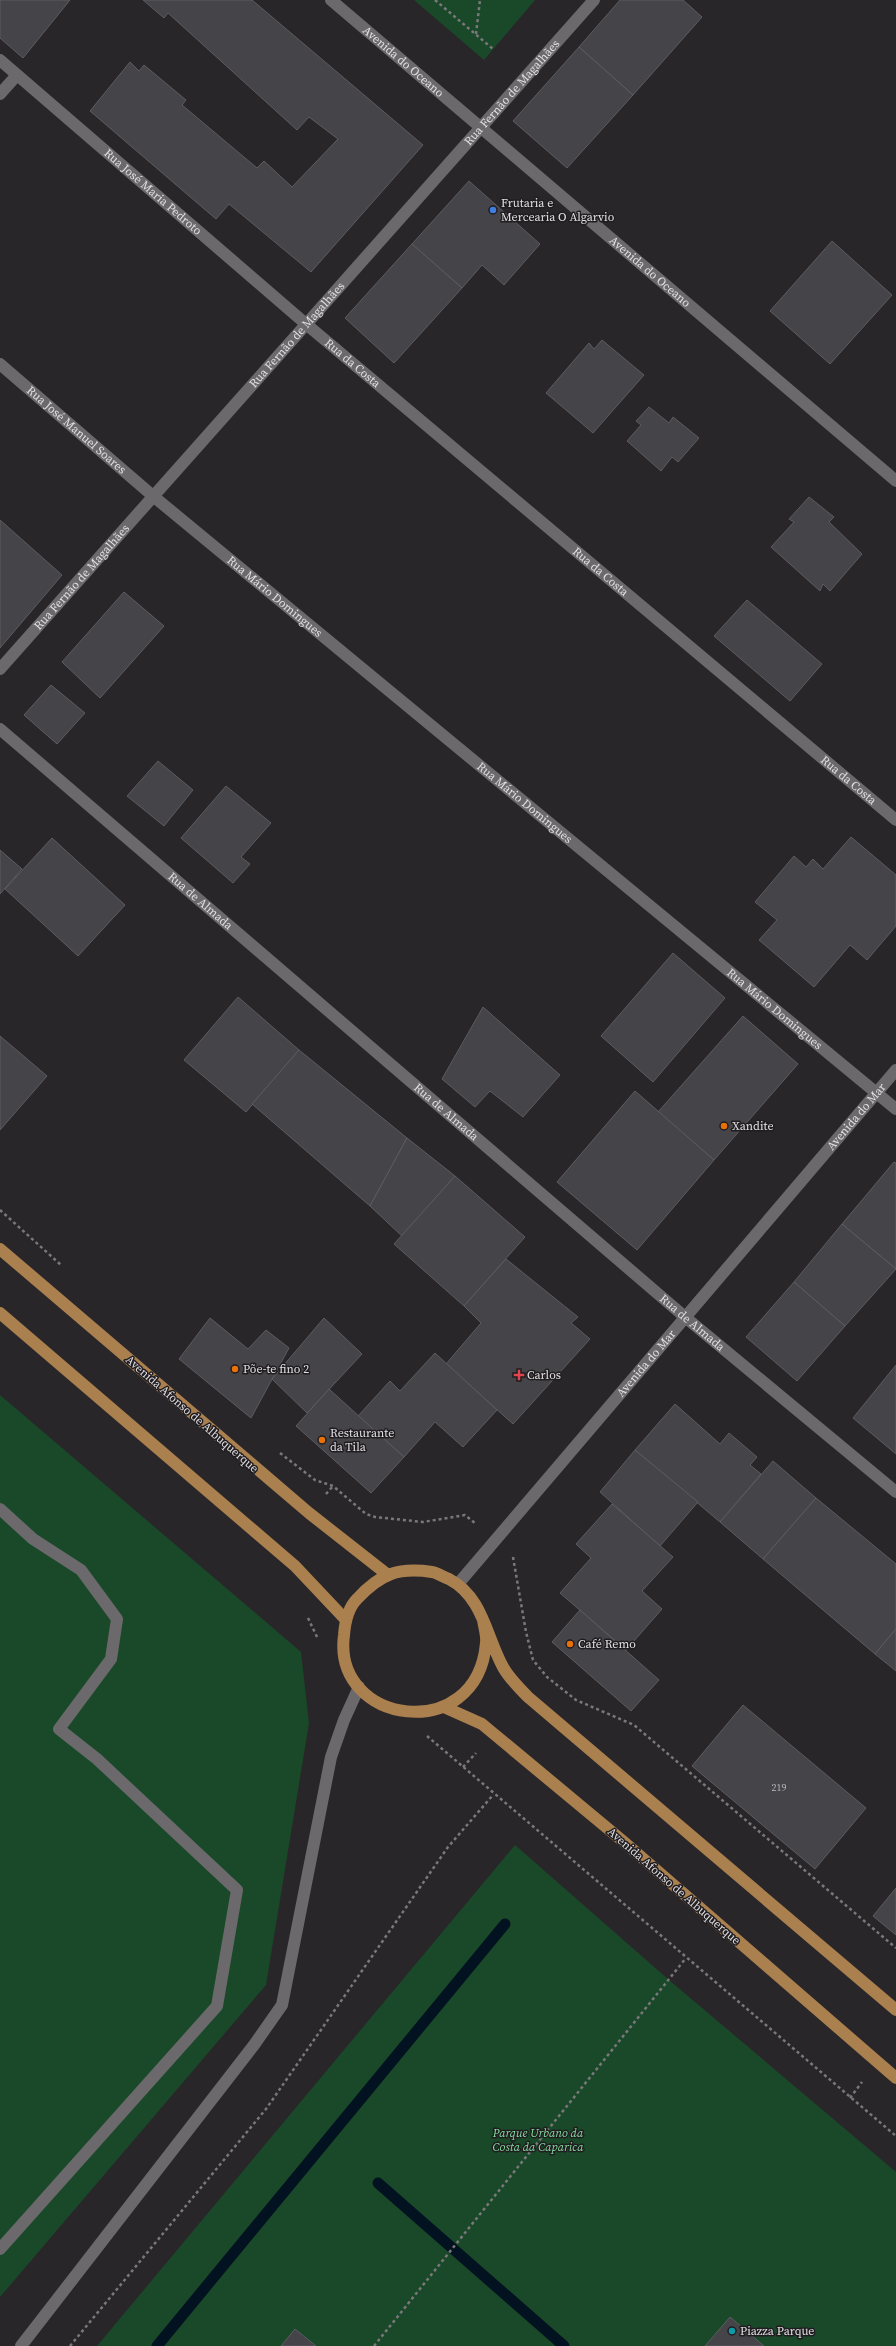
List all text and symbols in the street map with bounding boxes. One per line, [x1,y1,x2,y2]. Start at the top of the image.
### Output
street label: Avenida do Oceano [359,22,448,101]
street label: Rua Fernão de Magalhães [461,36,563,149]
street label: Rua José Maria Pedroto [101,145,206,239]
place label: Frutaria e Mercearia O Algarvio [501,195,615,225]
marker: Frutaria e Mercearia O Algarvio [488,205,498,215]
street label: Avenida do Oceano [606,232,694,311]
street label: Rua Fernão de Magalhães [245,278,348,391]
street label: Rua da Costa [321,335,385,392]
street label: Rua José Manuel Soares [23,382,130,477]
street label: Rua Fernão de Magalhães [30,521,133,633]
street label: Rua da Costa [569,543,633,600]
street label: Rua Mário Domingues [224,552,326,641]
street label: Rua da Costa [817,752,881,809]
street label: Rua Mário Domingues [474,758,576,847]
street label: Rua de Almada [165,869,237,934]
street label: Rua Mário Domingues [723,965,826,1053]
street label: Rua de Almada [410,1080,483,1145]
street label: Avenida do Mar [823,1080,889,1154]
place label: Xandite [732,1118,774,1134]
marker: Xandite [719,1121,729,1131]
street label: Rua de Almada [656,1291,729,1355]
street label: Avenida do Mar [613,1326,679,1400]
street label: Avenida Afonso de Albuquerque [122,1352,262,1476]
place label: Põe-te fino 2 [243,1361,309,1377]
marker: Põe-te fino 2 [230,1364,240,1374]
place label: Carlos [527,1367,561,1383]
marker: Carlos [514,1370,524,1380]
place label: Restaurante da Tila [330,1425,394,1455]
marker: Restaurante da Tila [317,1435,327,1445]
place label: Café Remo [578,1636,636,1652]
marker: Café Remo [565,1639,575,1649]
house number: 219 [772,1781,787,1794]
street label: Avenida Afonso de Albuquerque [604,1824,744,1948]
park label: Parque Urbano da Costa da Caparica [492,2125,584,2155]
place label: Piazza Parque [740,2323,814,2339]
marker: Piazza Parque [727,2326,737,2336]

